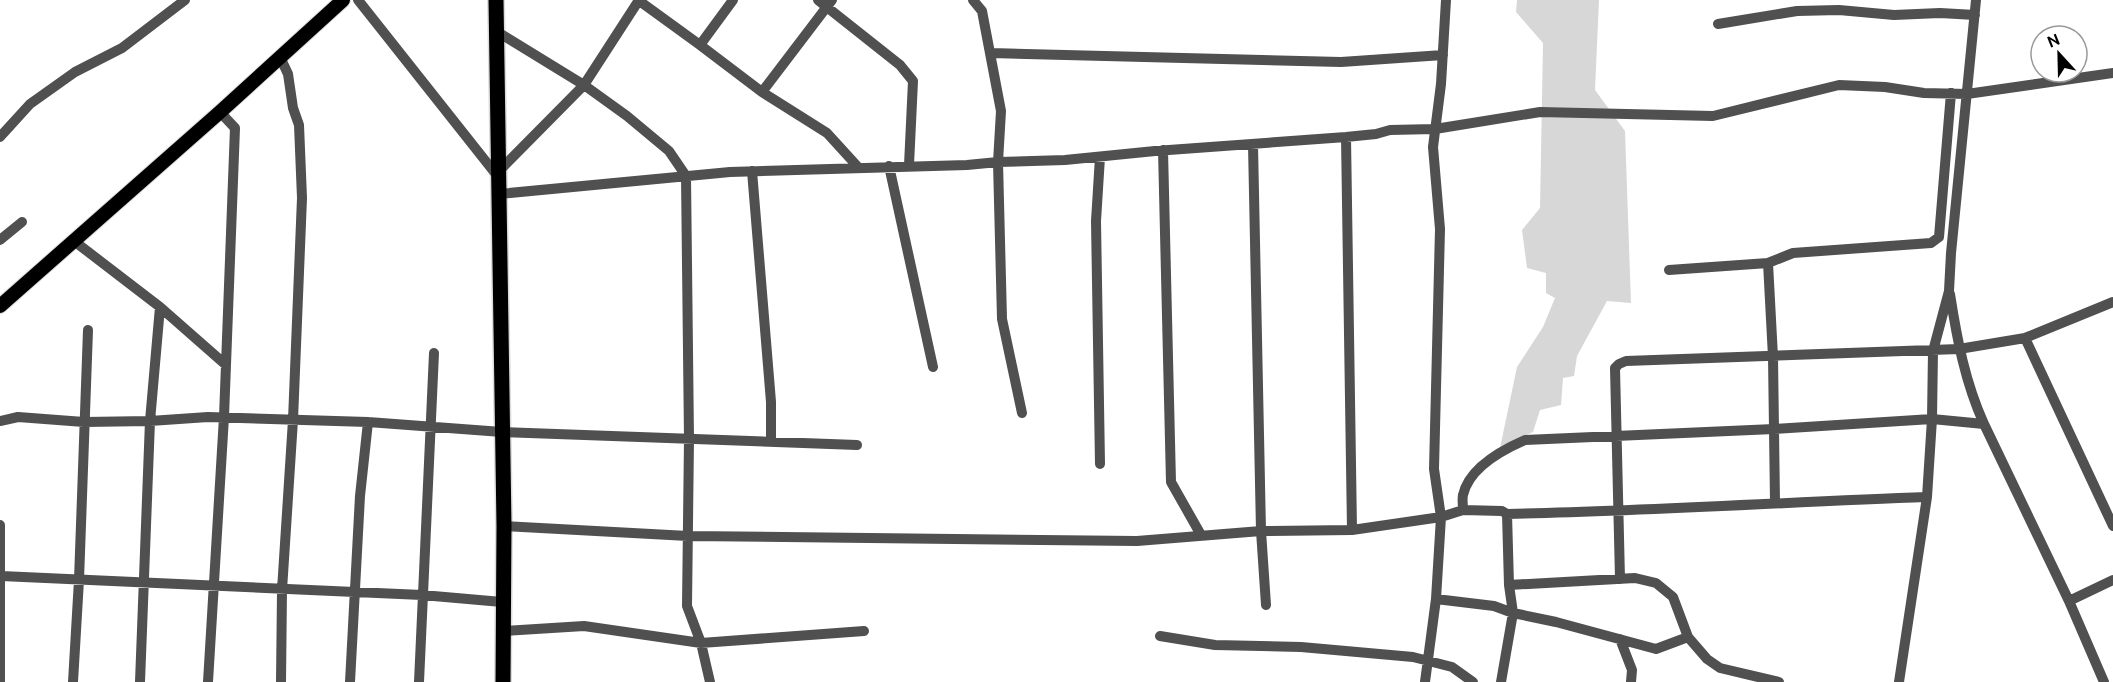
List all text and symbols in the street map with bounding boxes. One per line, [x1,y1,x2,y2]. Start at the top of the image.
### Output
north arrow [2029,24,2089,84]
text: N [2044,30,2062,51]

